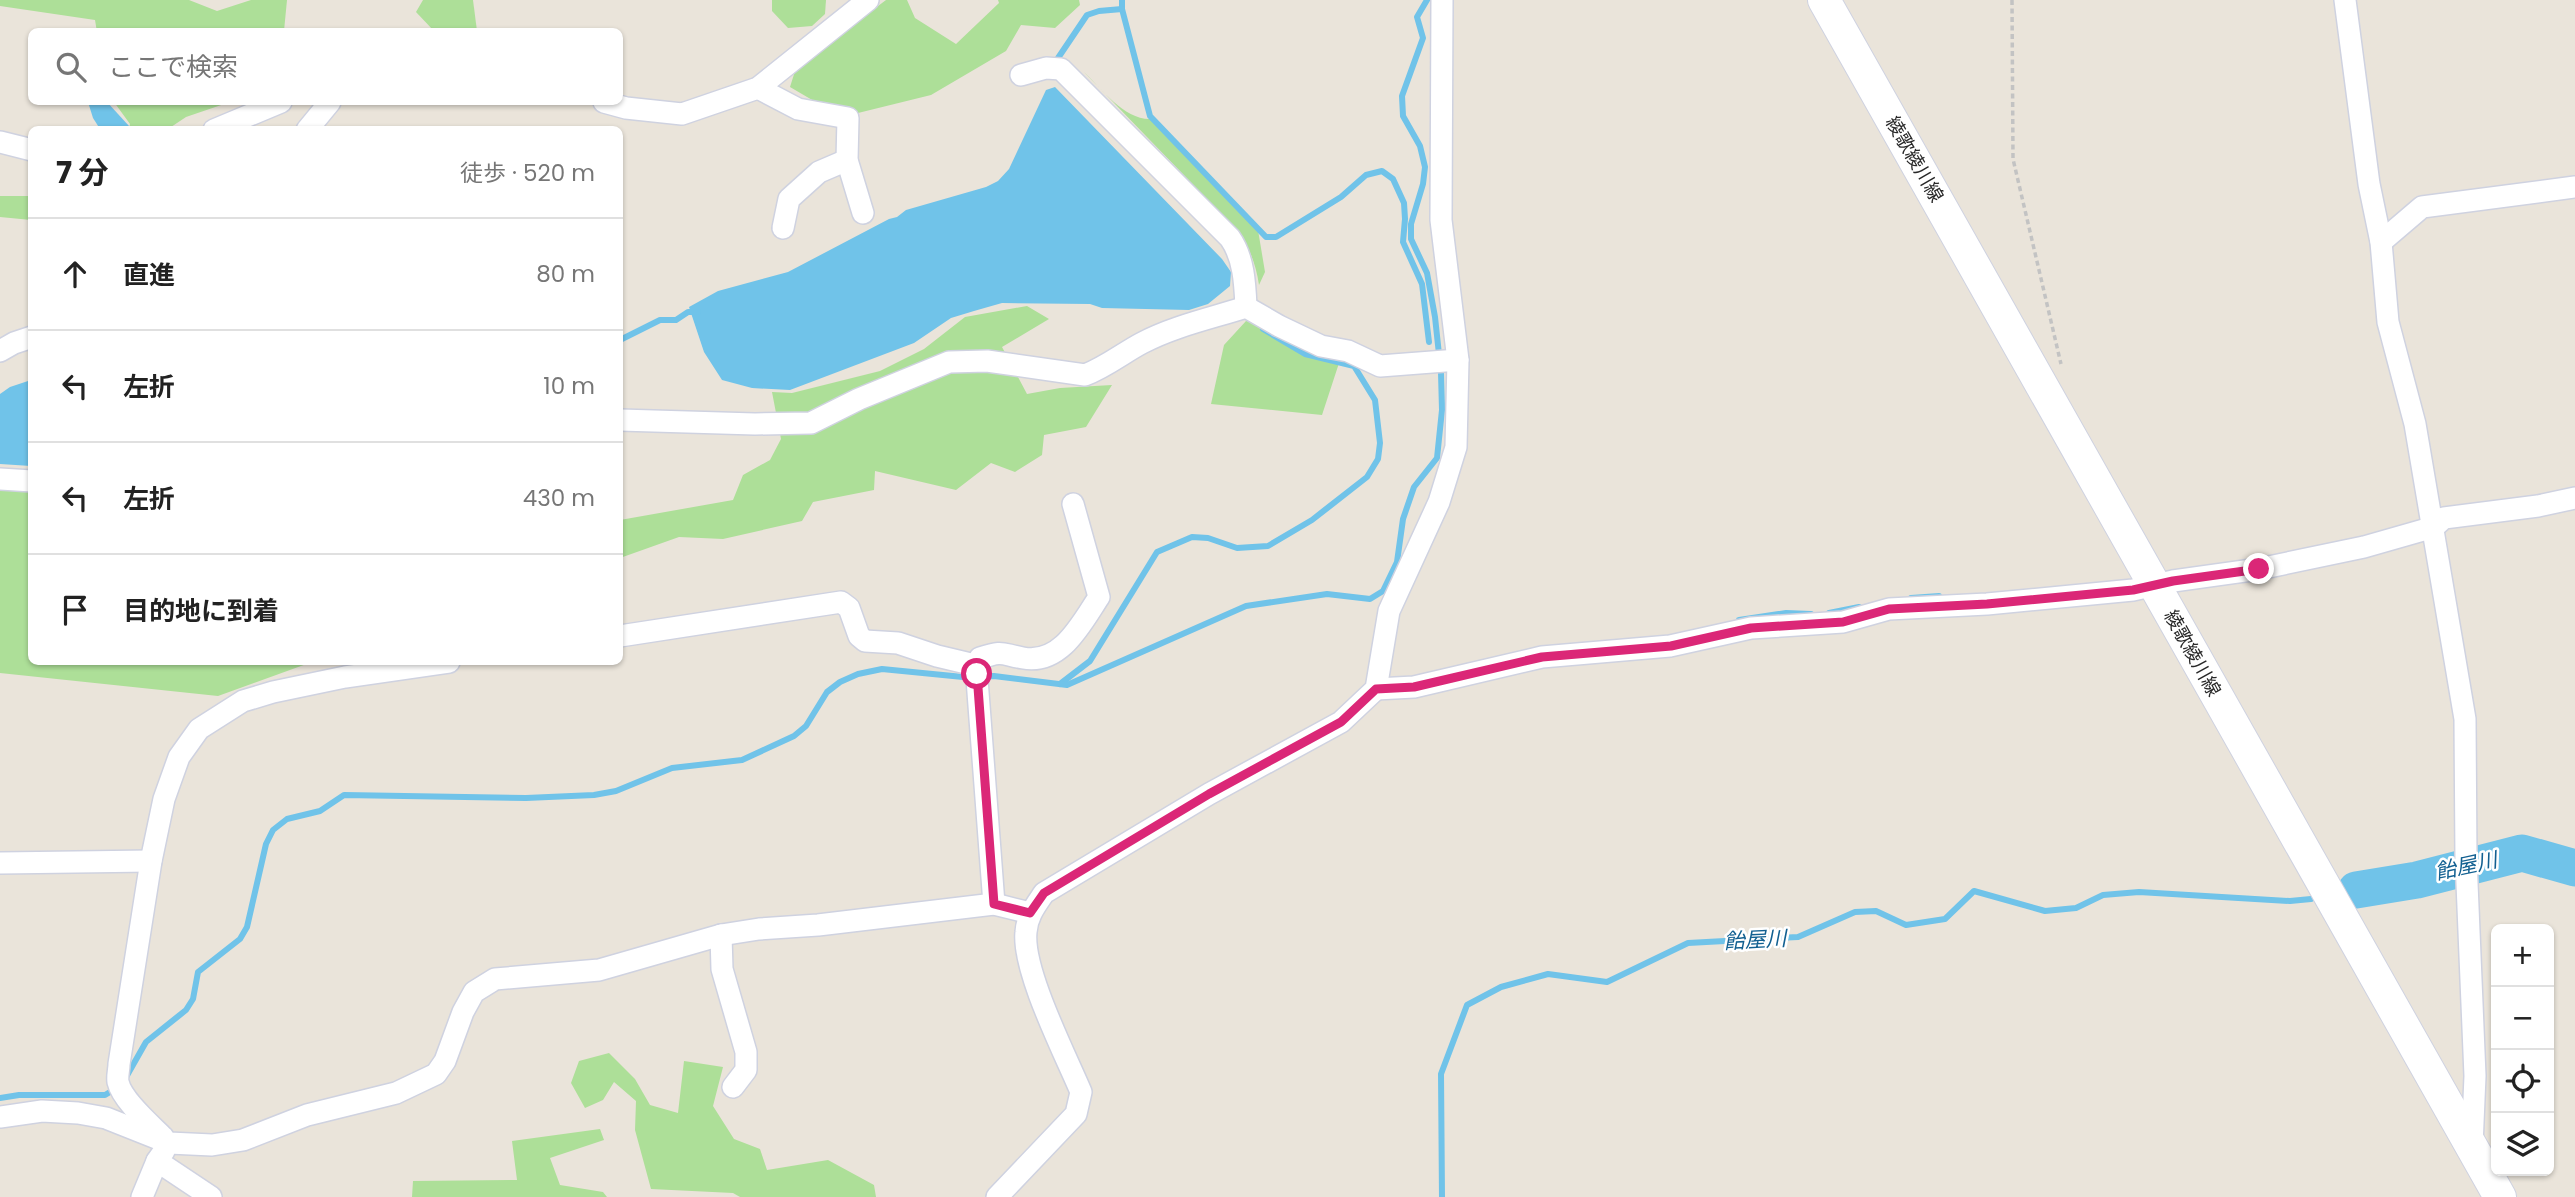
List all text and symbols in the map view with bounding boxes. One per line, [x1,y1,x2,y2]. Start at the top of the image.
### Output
search box [28,28,623,105]
icon: search [52,48,90,86]
text: ここで検索 [108,49,238,85]
street label: 綾歌綾川線 [1879,111,1950,207]
text: 7 分 [56,151,108,194]
text: 徒歩 · 520 m [460,157,595,189]
icon: ahead [56,255,94,293]
text: 直進 [123,257,175,293]
text: 80 m [536,258,595,290]
icon: left [56,367,94,405]
text: 左折 [123,369,175,405]
text: 10 m [543,370,595,402]
icon: left [56,479,94,517]
text: 左折 [123,481,175,517]
text: 430 m [523,482,595,514]
route end [2243,553,2274,584]
icon: arrive [56,591,94,629]
text: 目的地に到着 [123,593,279,629]
street label: 綾歌綾川線 [2158,605,2227,701]
route start [961,658,992,689]
water label: 飴屋川 [2432,844,2502,886]
water label: 飴屋川 [1723,923,1789,956]
map controls [2491,924,2554,1176]
button: + [2491,924,2554,987]
button: − [2491,987,2554,1050]
button: locate [2491,1050,2554,1113]
button: layers [2491,1113,2554,1176]

